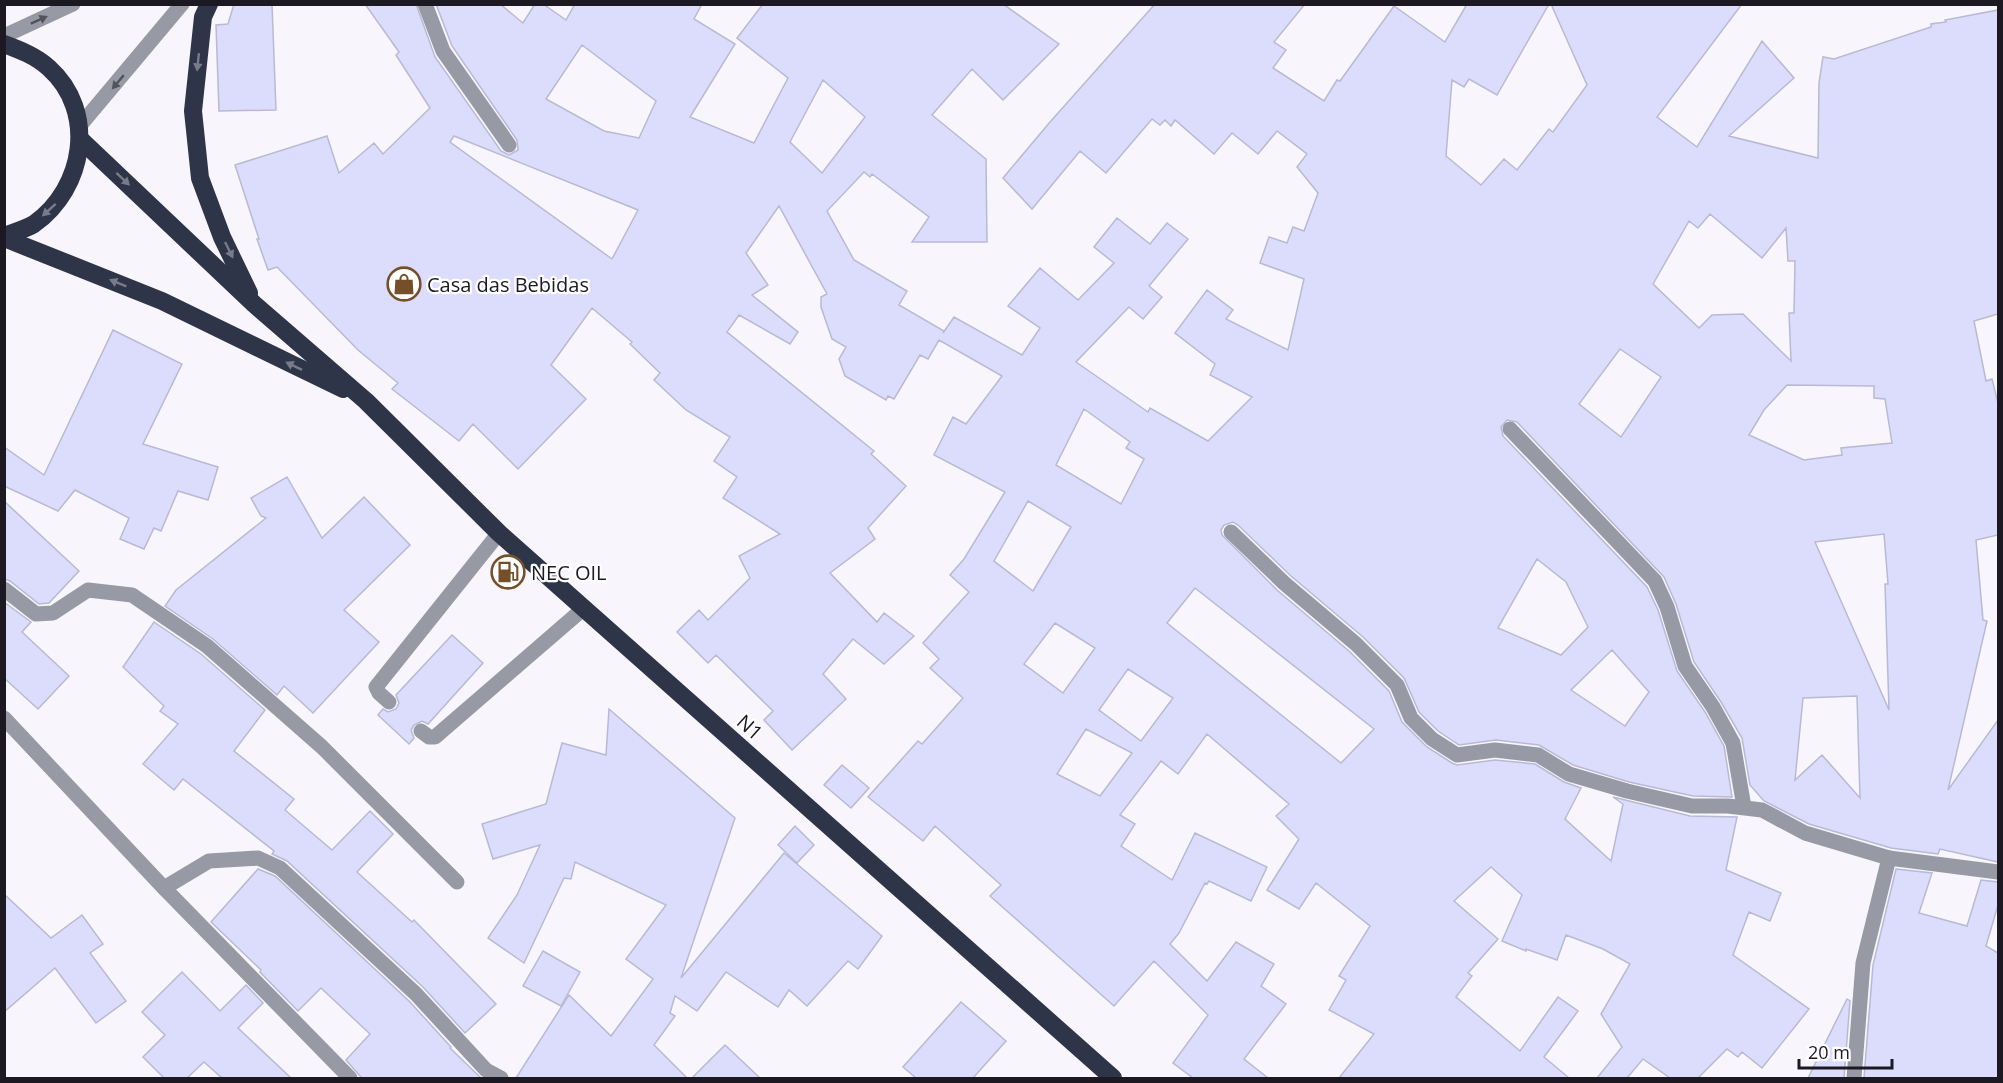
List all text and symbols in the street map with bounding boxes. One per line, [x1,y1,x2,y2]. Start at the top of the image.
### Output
one-way arrow [30,15,48,24]
one-way arrow [194,52,203,71]
one-way arrow [112,74,125,89]
one-way arrow [115,172,129,186]
one-way arrow [42,203,57,217]
one-way arrow [224,242,233,259]
shop icon: Casa das Bebidas [386,266,422,302]
place label: Casa das Bebidas [427,271,589,298]
one-way arrow [109,278,127,287]
one-way arrow [286,361,303,370]
fuel station icon: NEC OIL [490,554,526,590]
place label: NEC OIL [531,559,607,586]
street label: N1 [731,708,769,746]
scale bar [1799,1032,1892,1070]
text: 20 m [1808,1040,1850,1064]

